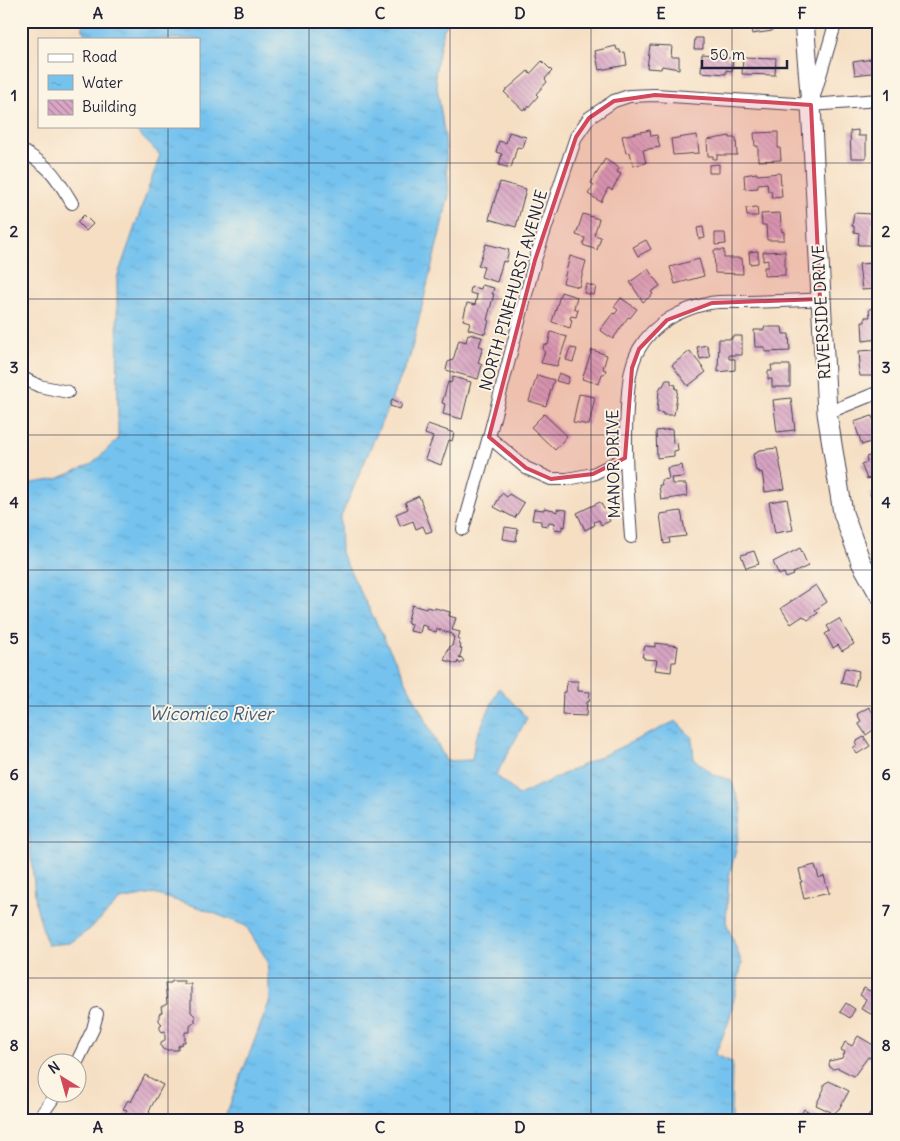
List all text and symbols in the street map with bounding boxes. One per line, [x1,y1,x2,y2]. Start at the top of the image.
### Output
text: A [93,3,103,23]
text: B [234,3,245,23]
text: C [375,3,386,23]
text: D [514,3,526,23]
text: E [656,3,666,23]
text: F [797,3,807,23]
legend [38,38,200,128]
scale bar [702,38,788,70]
text: 50 m [710,45,745,64]
text: Road [82,47,117,66]
text: Water [82,73,123,92]
text: 1 [11,85,17,105]
text: 1 [883,85,889,105]
text: Building [82,97,137,116]
street label: NORTH PINEHURST AVENUE [475,187,551,393]
text: 2 [10,221,19,241]
text: 2 [882,221,891,241]
street label: RIVERSIDE DRIVE [807,244,835,380]
text: 3 [9,357,19,377]
text: 3 [881,357,891,377]
street label: MANOR DRIVE [602,410,624,518]
text: 4 [9,492,19,512]
text: 4 [881,492,891,512]
text: 5 [9,628,19,648]
text: 5 [881,628,891,648]
water label: Wicomico River [149,702,276,725]
text: 6 [9,764,19,784]
text: 6 [881,764,891,784]
text: 7 [10,900,18,920]
text: 7 [882,900,890,920]
text: 8 [9,1035,19,1055]
text: 8 [881,1035,891,1055]
north arrow [38,1054,88,1104]
text: N [45,1058,63,1078]
text: A [93,1117,103,1137]
text: B [234,1117,245,1137]
text: C [375,1117,386,1137]
text: D [514,1117,526,1137]
text: E [656,1117,666,1137]
text: F [797,1117,807,1137]

